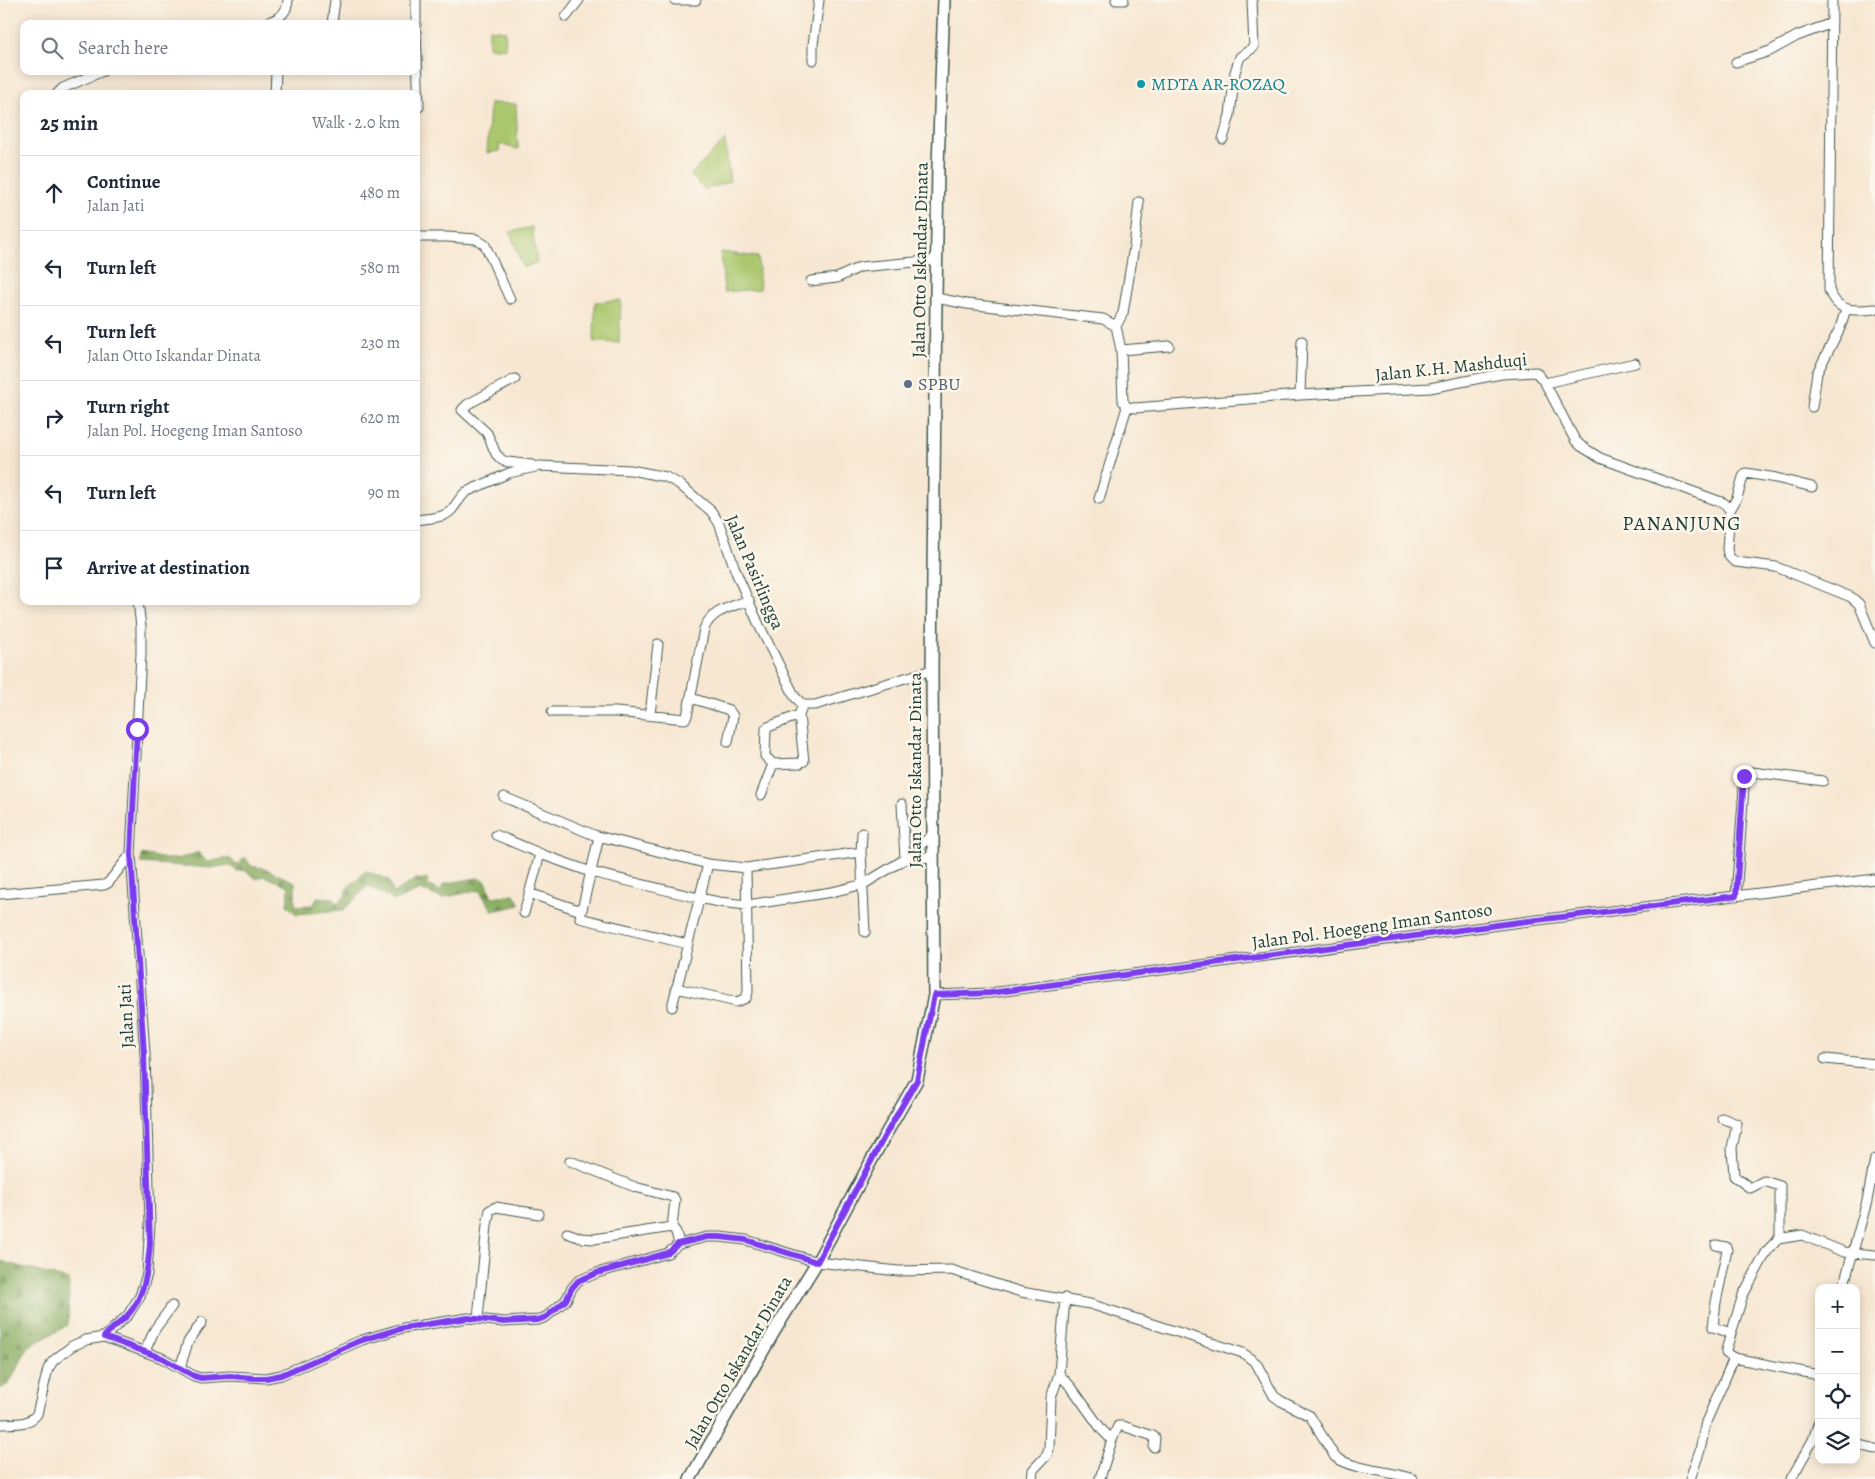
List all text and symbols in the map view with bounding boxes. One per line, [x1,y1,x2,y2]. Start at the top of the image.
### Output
search box [20,20,420,75]
icon: search [38,34,66,62]
text: Search here [78,35,168,61]
place label: MDTA AR-ROZAQ [1151,72,1288,96]
marker: MDTA AR-ROZAQ [1135,78,1147,90]
text: 25 min [40,109,98,137]
text: Walk · 2.0 km [312,112,400,134]
street label: Jalan Otto Iskandar Dinata [906,161,934,358]
text: Continue [87,169,161,195]
icon: ahead [40,179,68,207]
text: 480 m [360,182,400,204]
text: Jalan Jati [87,195,145,217]
icon: left [40,254,68,282]
text: Turn left [87,255,156,281]
text: 580 m [360,257,400,279]
text: Turn left [87,319,156,345]
icon: left [40,329,68,357]
text: 230 m [361,332,400,354]
text: Jalan Otto Iskandar Dinata [87,345,261,367]
street label: Jalan K.H. Mashduqi [1374,347,1528,387]
place label: SPBU [918,372,960,396]
marker: SPBU [902,378,914,390]
text: Turn right [87,394,169,420]
icon: right [40,404,68,432]
text: 620 m [360,407,400,429]
text: Jalan Pol. Hoegeng Iman Santoso [87,420,302,442]
icon: left [40,479,68,507]
text: Turn left [87,480,156,506]
text: 90 m [368,482,400,504]
district label: PANANJUNG [1622,510,1742,537]
street label: Jalan Pasirlingga [720,511,790,634]
icon: arrive [40,554,68,582]
text: Arrive at destination [87,555,250,581]
street label: Jalan Otto Iskandar Dinata [903,671,927,868]
route start [126,718,149,741]
route end [1733,765,1756,788]
street label: Jalan Pol. Hoegeng Iman Santoso [1250,897,1494,955]
street label: Jalan Jati [112,983,140,1049]
street label: Jalan Otto Iskandar Dinata [679,1271,798,1453]
map controls [1815,1284,1860,1464]
button: + [1815,1284,1860,1329]
button: − [1815,1329,1860,1374]
button: locate [1815,1374,1860,1419]
button: layers [1815,1419,1860,1464]

